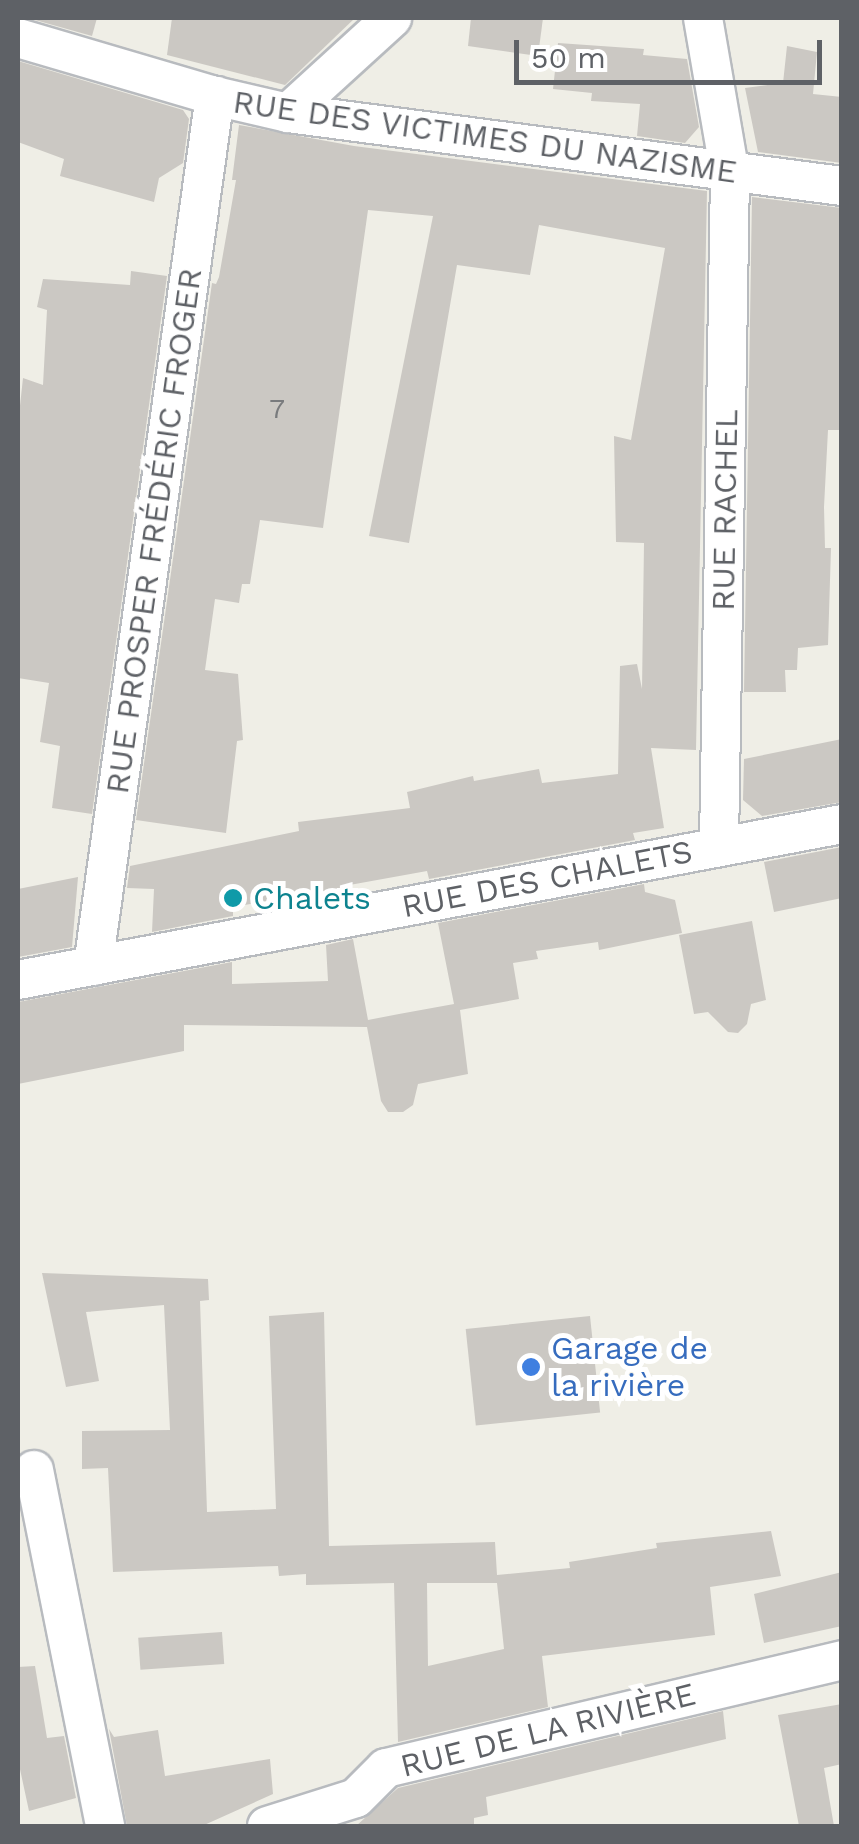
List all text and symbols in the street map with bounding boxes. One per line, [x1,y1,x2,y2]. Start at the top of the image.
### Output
scale bar [519,20,826,82]
text: 50 m [531,40,606,75]
street label: RUE DES VICTIMES DU NAZISME [230,83,740,191]
street label: RUE PROSPER FRÉDÉRIC FROGER [98,266,210,796]
house number: 7 [269,392,285,426]
street label: RUE RACHEL [704,409,746,611]
street label: RUE DES CHALETS [398,832,696,926]
place label: Chalets [253,879,371,917]
marker: Chalets [222,887,244,909]
place label: Garage de la rivière [551,1330,708,1405]
marker: Garage de la rivière [520,1356,542,1378]
street label: RUE DE LA RIVIÈRE [396,1675,700,1785]

